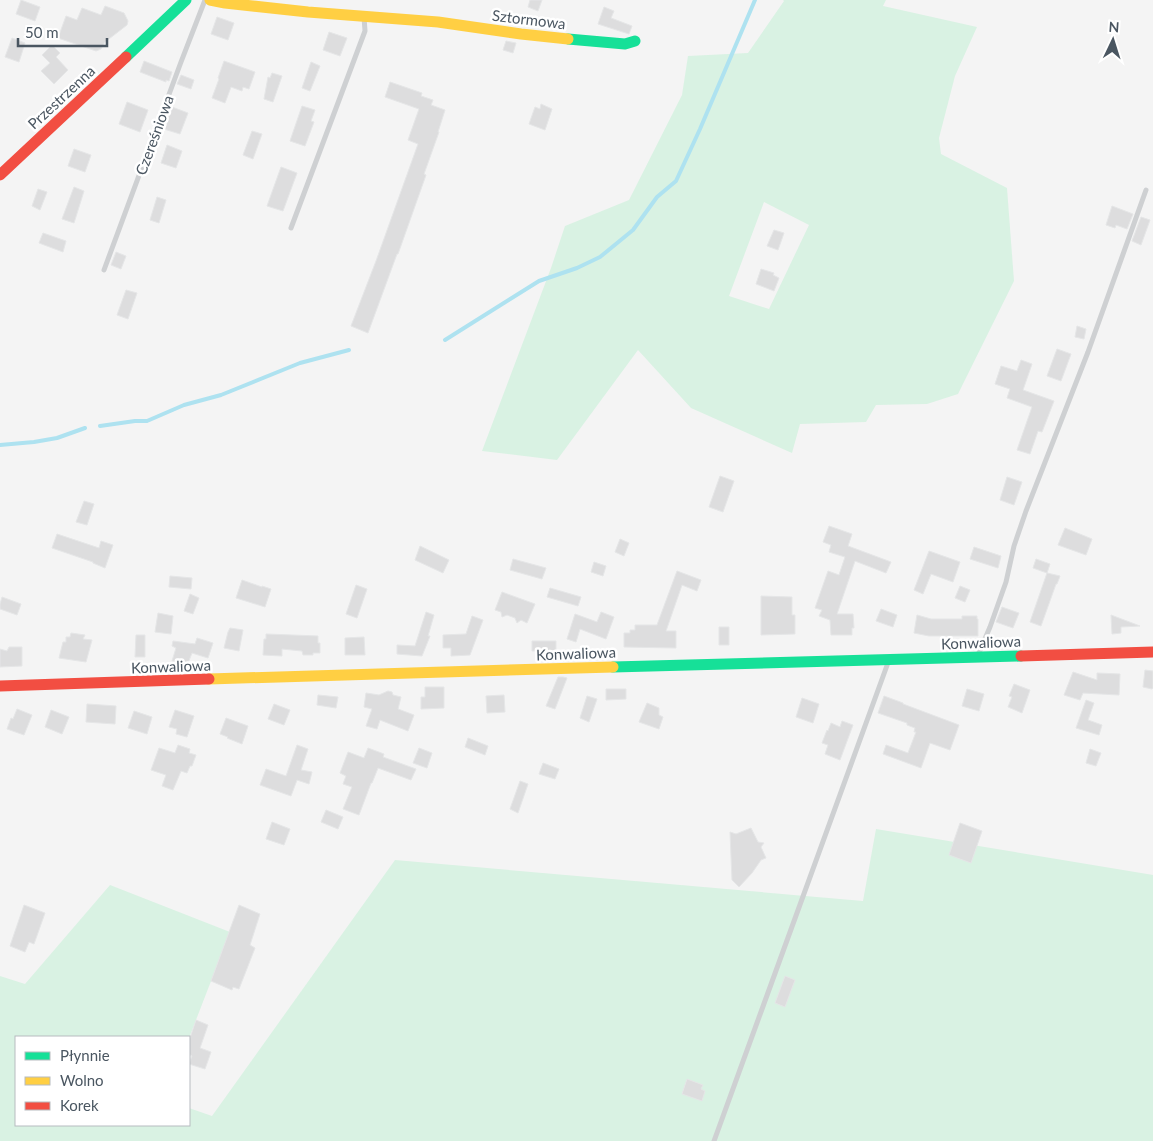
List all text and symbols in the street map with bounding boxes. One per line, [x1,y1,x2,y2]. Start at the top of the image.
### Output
street label: Sztormowa [491,6,567,32]
scale bar [18,15,106,47]
north arrow [1088,15,1138,65]
text: N [1108,18,1120,35]
text: 50 m [25,23,59,41]
street label: Przestrzenna [24,61,98,133]
street label: Czereśniowa [131,93,177,177]
street label: Konwaliowa [941,632,1021,652]
street label: Konwaliowa [536,643,616,663]
street label: Konwaliowa [131,656,211,676]
legend [15,1036,190,1126]
text: Płynnie [60,1046,110,1064]
text: Wolno [60,1071,104,1089]
text: Korek [60,1096,99,1114]

